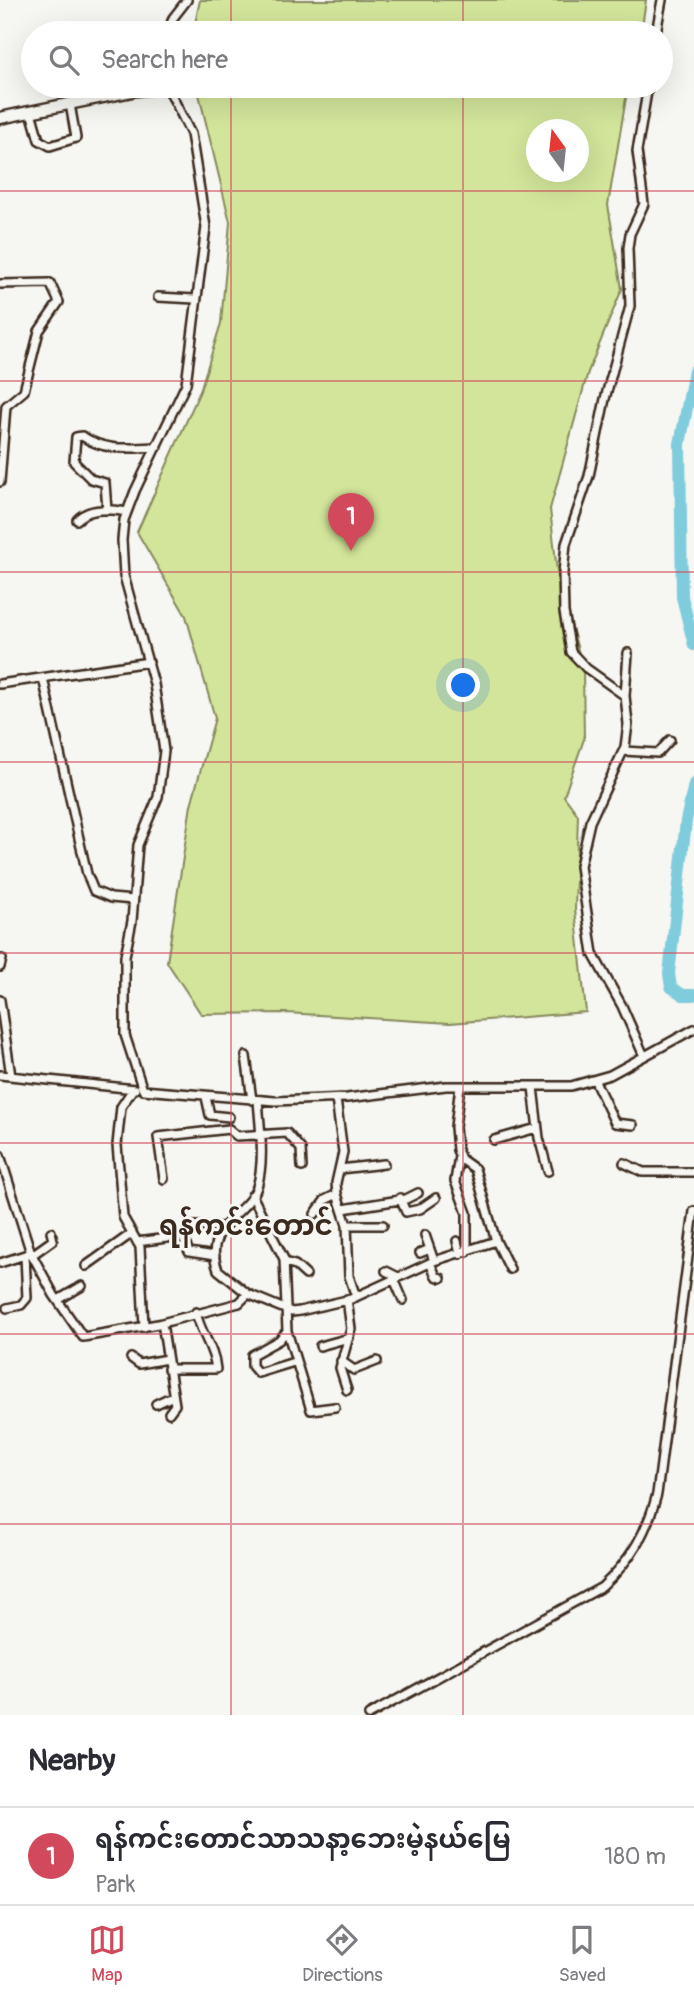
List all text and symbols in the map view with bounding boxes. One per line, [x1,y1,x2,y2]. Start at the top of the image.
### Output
search box [21,21,673,98]
icon: search [45,41,83,79]
text: Search here [101,44,228,76]
north arrow [526,119,589,182]
pin: 1 [328,493,374,551]
your location [446,668,480,702]
district label: ရန်ကင်းတောင် [159,1206,333,1248]
text: Nearby [28,1742,115,1779]
text: ရန်ကင်းတောင်သာသနာ့ဘေးမဲ့နယ်မြေ [95,1824,511,1856]
text: 1 [47,1842,56,1871]
text: 180 m [604,1842,666,1871]
text: Park [95,1870,135,1899]
tab: Map [88,1921,126,1987]
tab: Directions [302,1921,383,1987]
tab: Saved [559,1921,606,1987]

